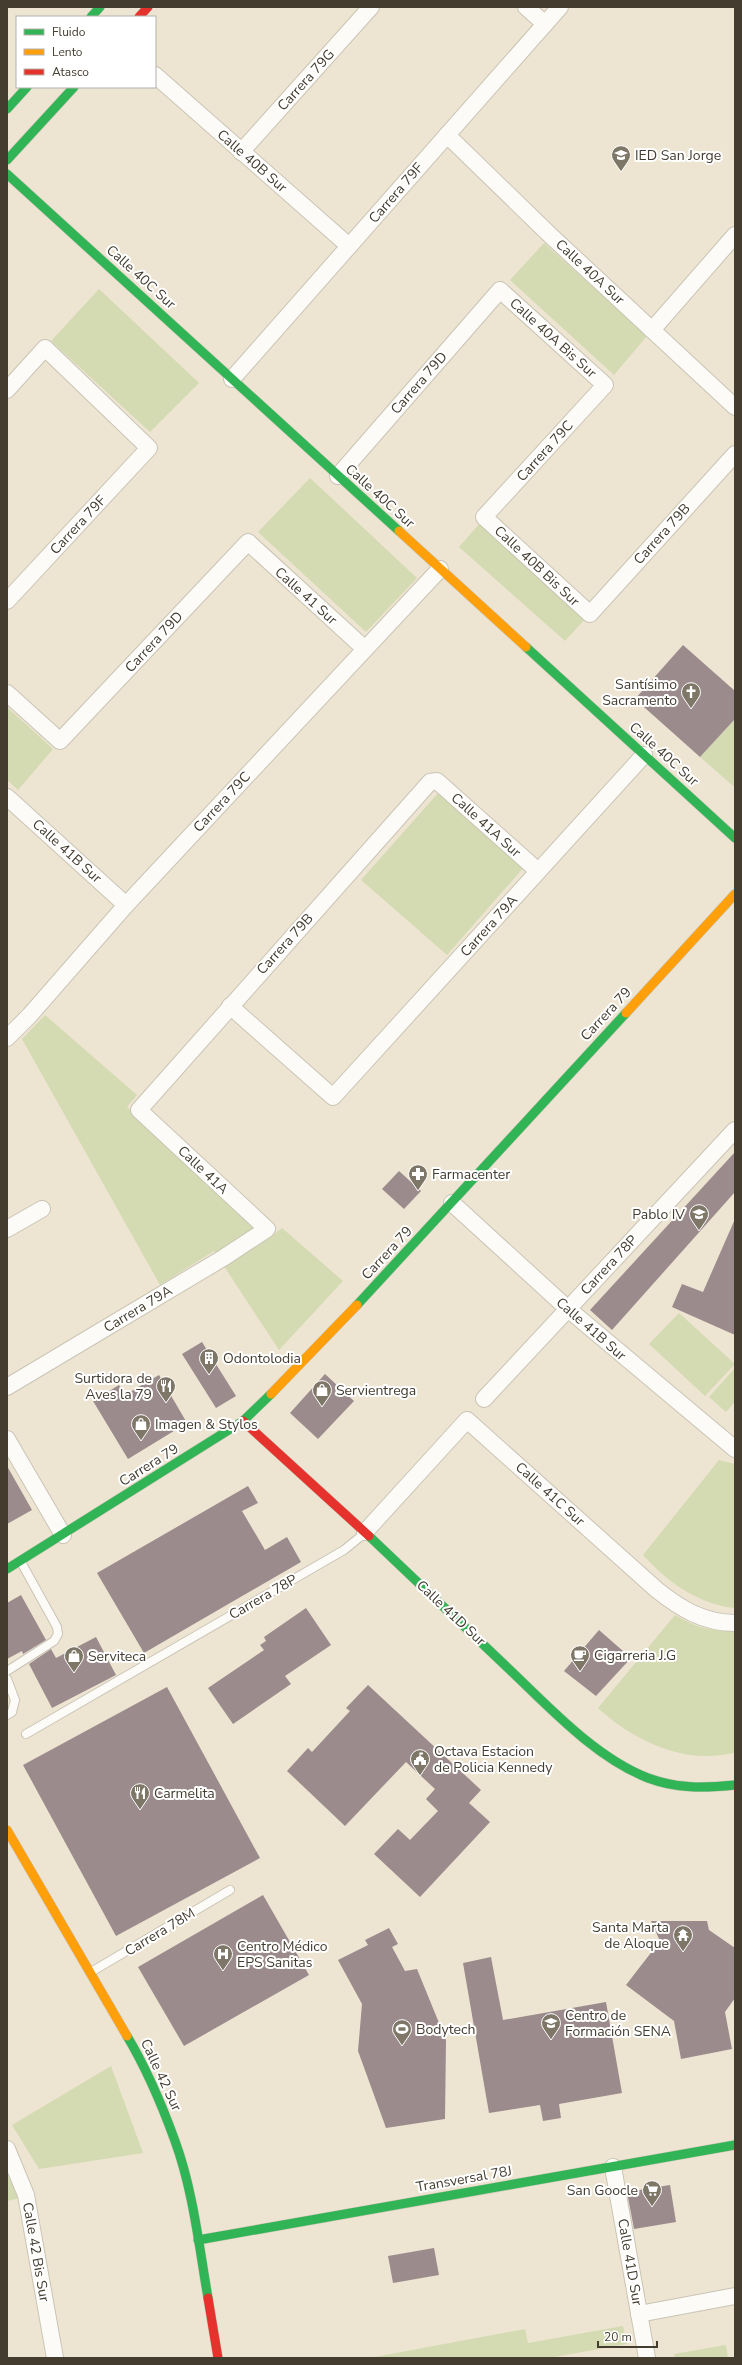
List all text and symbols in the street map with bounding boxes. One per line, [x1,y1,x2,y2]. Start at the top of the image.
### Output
legend [16,16,156,88]
text: Fluido [52,24,86,40]
text: Lento [52,44,83,60]
street label: Carrera 79G [273,45,339,115]
text: Atasco [52,64,89,80]
street label: Calle 40B Sur [213,125,291,197]
school or university icon: IED San Jorge [610,144,632,172]
place label: IED San Jorge [635,146,721,165]
street label: Carrera 79F [364,158,428,227]
street label: Calle 40A Sur [551,235,629,309]
street label: Calle 40C Sur [102,241,180,313]
street label: Calle 40A Bis Sur [505,294,601,382]
street label: Carrera 79D [387,348,451,418]
street label: Carrera 79C [512,416,578,486]
street label: Calle 40C Sur [341,460,419,532]
street label: Carrera 79F [46,491,111,559]
street label: Carrera 79B [629,499,695,569]
street label: Calle 40B Bis Sur [490,521,584,611]
street label: Calle 41 Sur [271,563,341,629]
street label: Carrera 79D [121,607,187,677]
place label: Santísimo Sacramento [602,675,677,710]
church icon: Santísimo Sacramento [680,681,702,709]
street label: Calle 40C Sur [625,718,703,790]
street label: Carrera 79C [189,768,255,836]
street label: Calle 41A Sur [447,789,525,861]
street label: Calle 41B Sur [28,815,106,887]
street label: Carrera 79A [456,891,522,961]
street label: Carrera 79B [252,909,318,979]
street label: Carrera 79 [576,983,636,1045]
street label: Calle 41A [174,1142,232,1198]
pharmacy icon: Farmacenter [407,1163,429,1191]
place label: Farmacenter [432,1165,510,1184]
school or university icon: Pablo IV [688,1203,710,1231]
place label: Pablo IV [632,1205,685,1224]
street label: Carrera 79 [357,1222,417,1284]
street label: Carrera 78P [576,1231,642,1299]
street label: Carrera 79A [100,1281,176,1337]
street label: Calle 41B Sur [552,1293,630,1365]
building icon: Odontolodia [198,1347,220,1375]
place label: Odontolodia [223,1349,301,1368]
place label: Surtidora de Aves la 79 [74,1369,152,1404]
restaurant icon: Surtidora de Aves la 79 [155,1375,177,1403]
shop icon: Servientrega [311,1379,333,1407]
place label: Servientrega [336,1381,416,1400]
shop icon: Imagen & Stylos [130,1413,152,1441]
place label: Imagen & Stylos [155,1415,258,1434]
street label: Carrera 79 [116,1439,182,1491]
street label: Calle 41C Sur [511,1458,589,1530]
street label: Carrera 78P [226,1570,301,1624]
street label: Calle 41D Sur [412,1576,490,1650]
cafe icon: Cigarreria J.G [569,1644,591,1672]
shop icon: Serviteca [63,1645,85,1673]
place label: Cigarreria J.G [594,1646,676,1665]
place label: Serviteca [88,1647,146,1666]
place label: Octava Estacion de Policia Kennedy [434,1742,553,1777]
public building icon: Octava Estacion de Policia Kennedy [409,1748,431,1776]
restaurant icon: Carmelita [129,1782,151,1810]
place label: Carmelita [154,1784,215,1803]
street label: Carrera 78M [121,1904,199,1960]
place label: Santa Marta de Aloque [592,1918,669,1953]
temple icon: Santa Marta de Aloque [672,1924,694,1952]
place label: Centro Médico EPS Sanitas [237,1937,328,1972]
hospital icon: Centro Médico EPS Sanitas [212,1943,234,1971]
place label: Centro de Formación SENA [565,2006,671,2041]
school or university icon: Centro de Formación SENA [540,2012,562,2040]
sports icon: Bodytech [391,2018,413,2046]
place label: Bodytech [416,2020,475,2039]
street label: Calle 42 Sur [136,2036,186,2114]
street label: Transversal 78J [415,2161,513,2197]
supermarket icon: San Goocle [641,2179,663,2207]
place label: San Goocle [567,2181,638,2200]
street label: Calle 42 Bis Sur [18,2201,54,2303]
street label: Calle 41D Sur [613,2217,647,2307]
scale bar [598,2323,657,2349]
text: 20 m [604,2329,632,2345]

